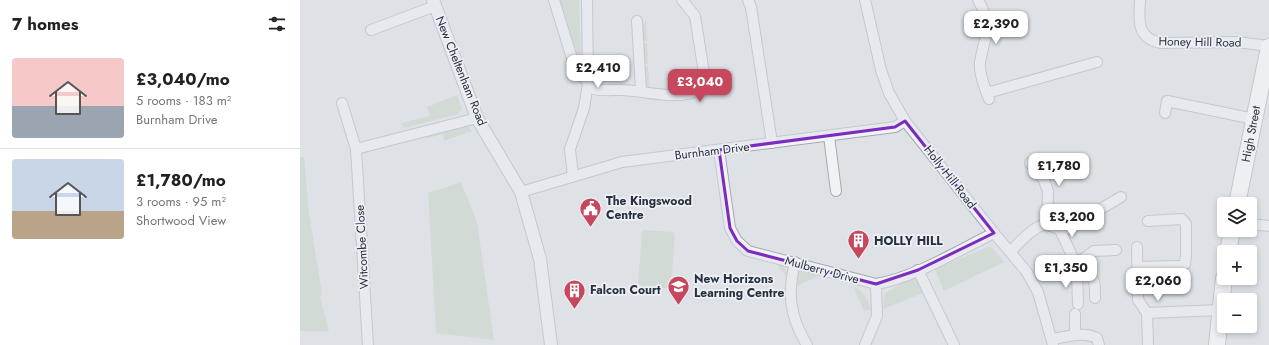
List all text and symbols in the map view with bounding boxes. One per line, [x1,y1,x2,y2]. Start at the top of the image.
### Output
pin: £2,390 [963,11,1029,45]
text: 7 homes [12,12,79,36]
icon: filters [266,13,288,35]
street label: New Cheltenham Road [431,13,491,129]
text: £2,390 [973,14,1019,33]
street label: Honey Hill Road [1158,32,1242,52]
pin: £2,410 [565,55,631,89]
text: £2,410 [576,58,620,77]
text: £3,040/mo [136,67,230,91]
pin: £3,040 [667,69,733,103]
text: £3,040 [677,72,723,91]
icon: home [44,74,92,122]
text: 5 rooms · 183 m² [136,91,231,110]
street label: High Street [1237,104,1265,164]
text: Burnham Drive [136,110,217,129]
street label: Burnham Drive [674,137,750,165]
street label: Holly Hill Road [919,141,981,213]
pin: £1,780 [1026,153,1092,187]
text: £1,780 [1037,156,1081,175]
text: £1,780/mo [136,168,226,192]
icon: home [44,175,92,223]
text: 3 rooms · 95 m² [136,192,226,211]
place label: The Kingswood Centre [606,192,692,224]
public building icon: The Kingswood Centre [578,195,604,228]
map controls [1217,197,1257,333]
button: layers [1217,197,1257,237]
street label: Witcombe Close [351,204,373,290]
pin: £3,200 [1039,204,1105,238]
text: £3,200 [1049,207,1095,226]
text: Shortwood View [136,211,226,230]
building icon: HOLLY HILL [846,228,872,261]
place label: HOLLY HILL [874,232,943,250]
button: + [1217,245,1257,285]
street label: Mulberry Drive [783,251,861,289]
pin: £1,350 [1033,255,1099,289]
text: £1,350 [1044,258,1088,277]
pin: £2,060 [1125,268,1191,302]
place label: New Horizons Learning Centre [694,270,784,302]
text: £2,060 [1135,271,1181,290]
school or university icon: New Horizons Learning Centre [666,273,692,306]
building icon: Falcon Court [561,277,587,310]
place label: Falcon Court [590,281,661,299]
button: − [1217,293,1257,333]

